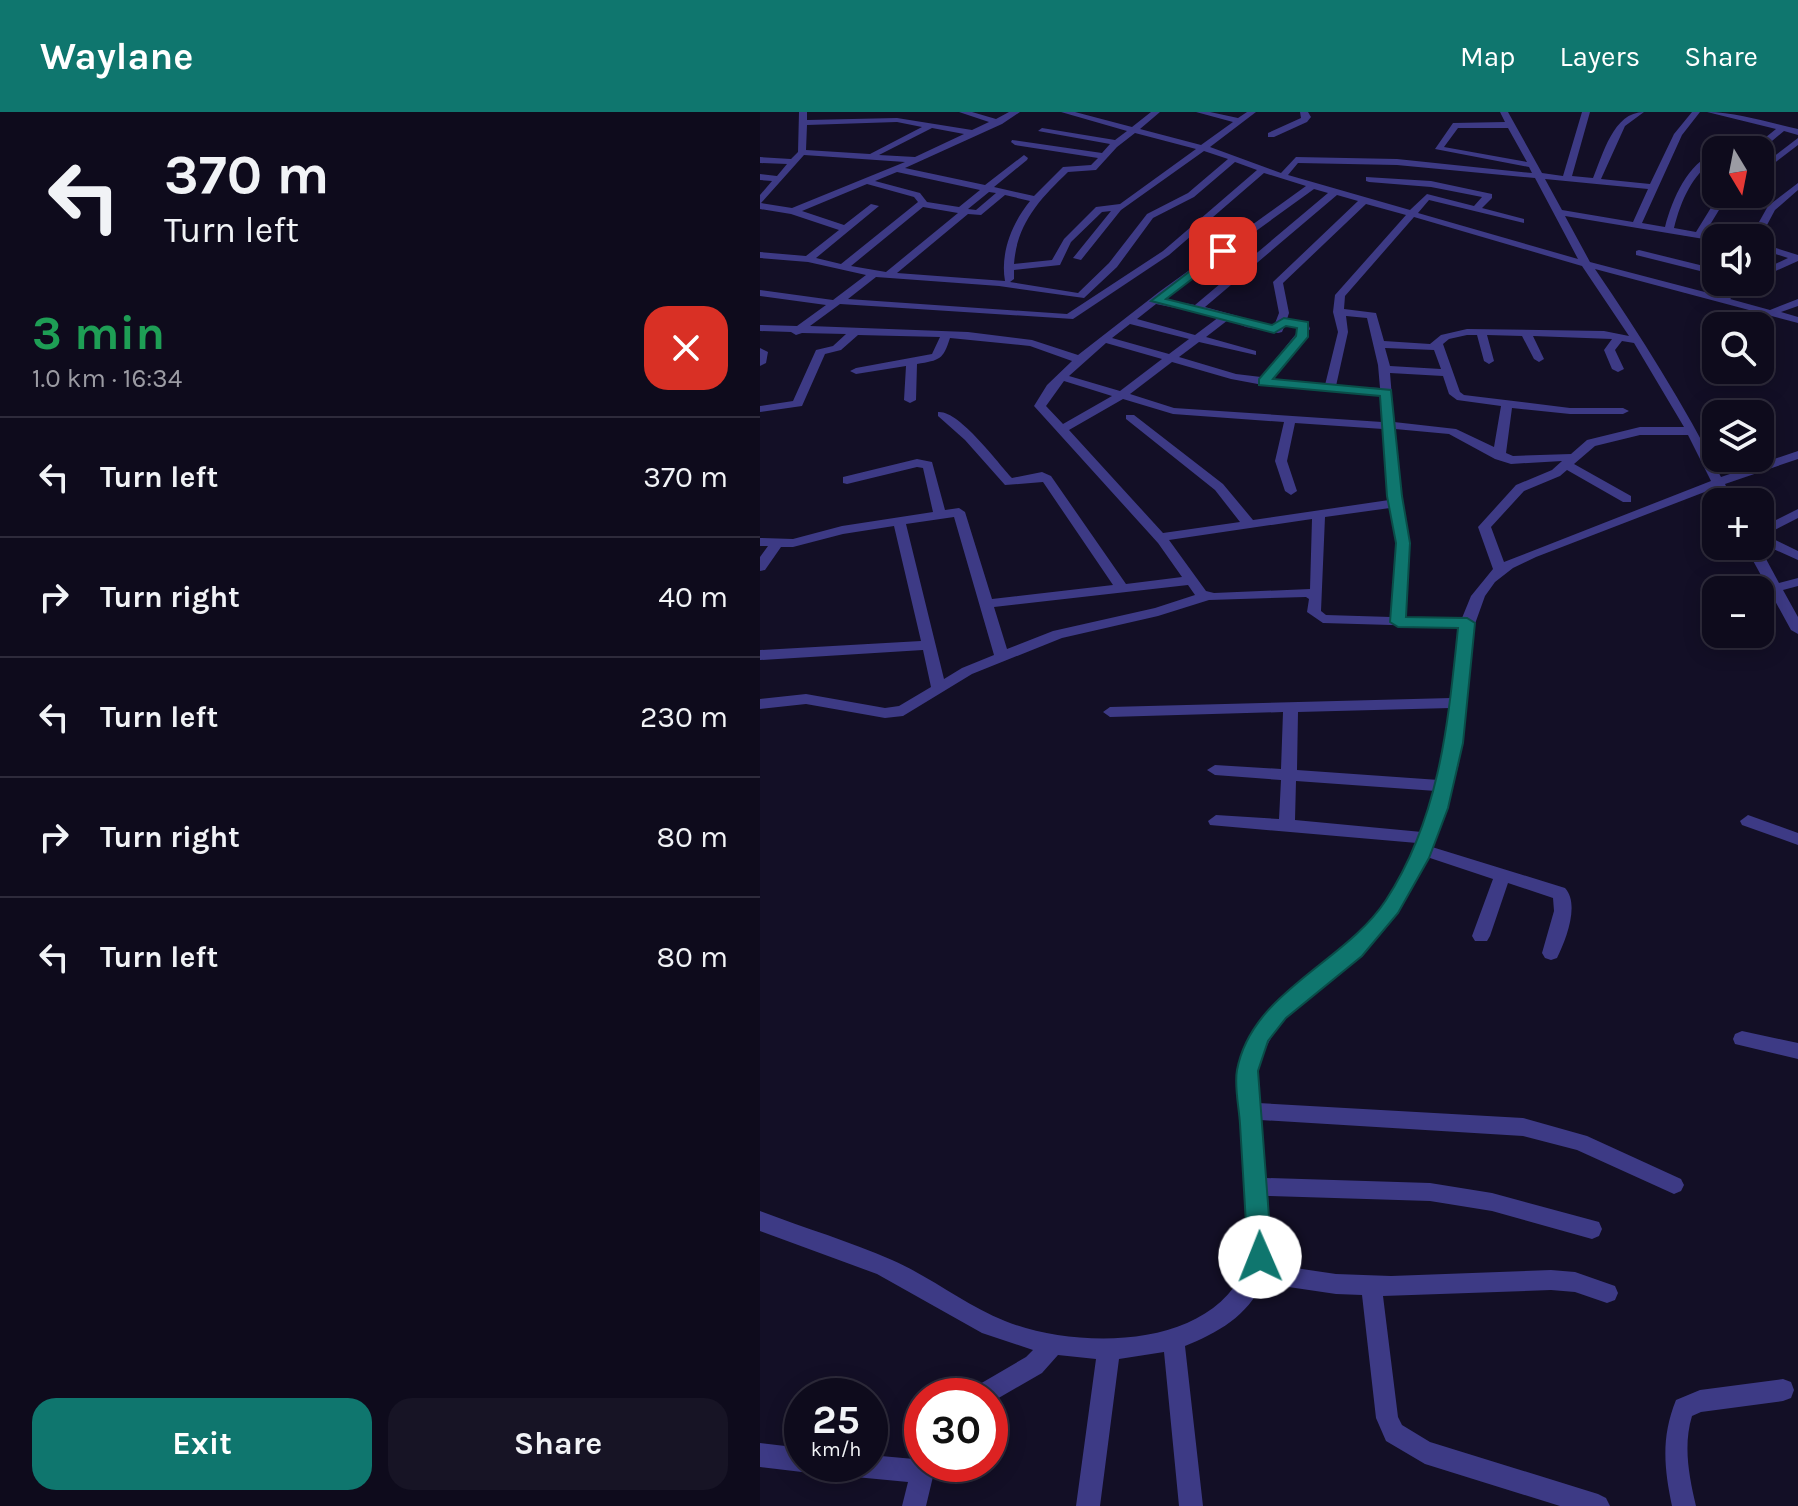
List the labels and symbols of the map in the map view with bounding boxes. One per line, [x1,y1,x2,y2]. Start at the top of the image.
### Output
north arrow [1702,136,1774,208]
pin [1189,217,1257,285]
position arrow [1218,1215,1302,1299]
speed limit sign: 30 [904,1378,1008,1482]

